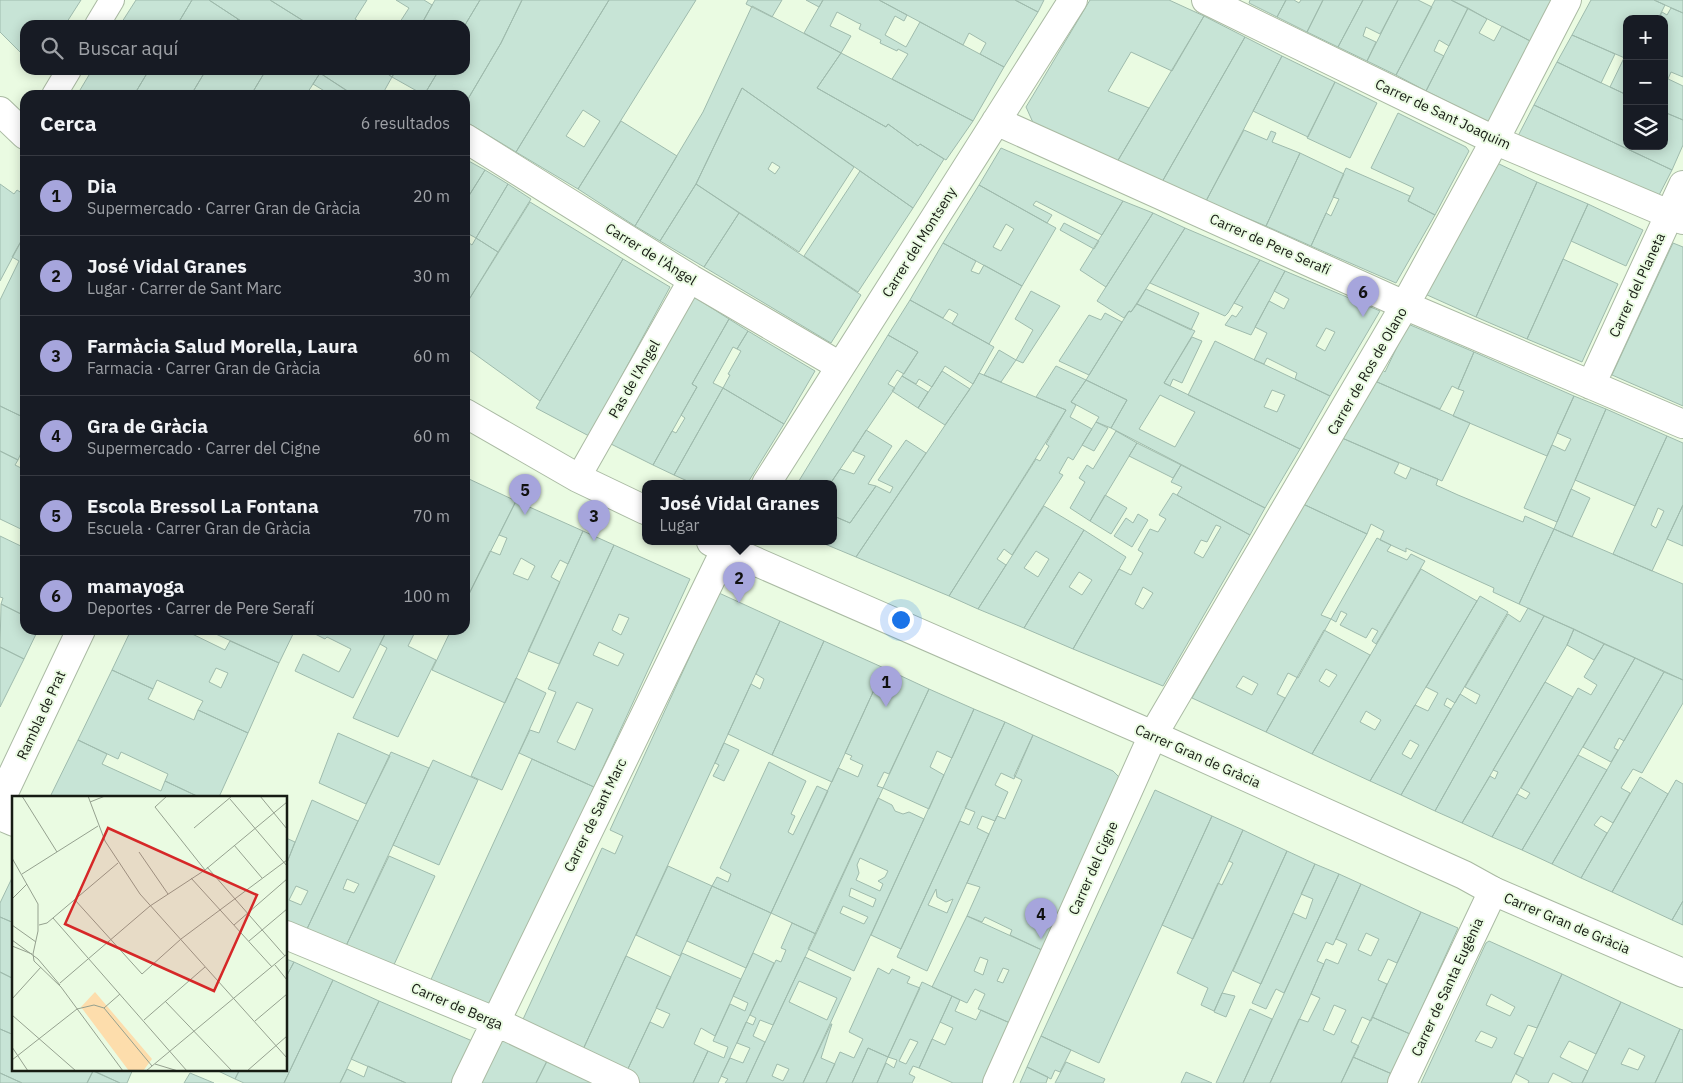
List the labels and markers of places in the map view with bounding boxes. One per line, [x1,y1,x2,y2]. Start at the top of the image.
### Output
pin: 6 [1347,276,1379,317]
pin: 5 [509,474,541,515]
pin: 3 [578,500,610,541]
pin: 2 [723,562,755,603]
pin: 1 [870,666,902,707]
pin: 4 [1025,898,1057,939]

